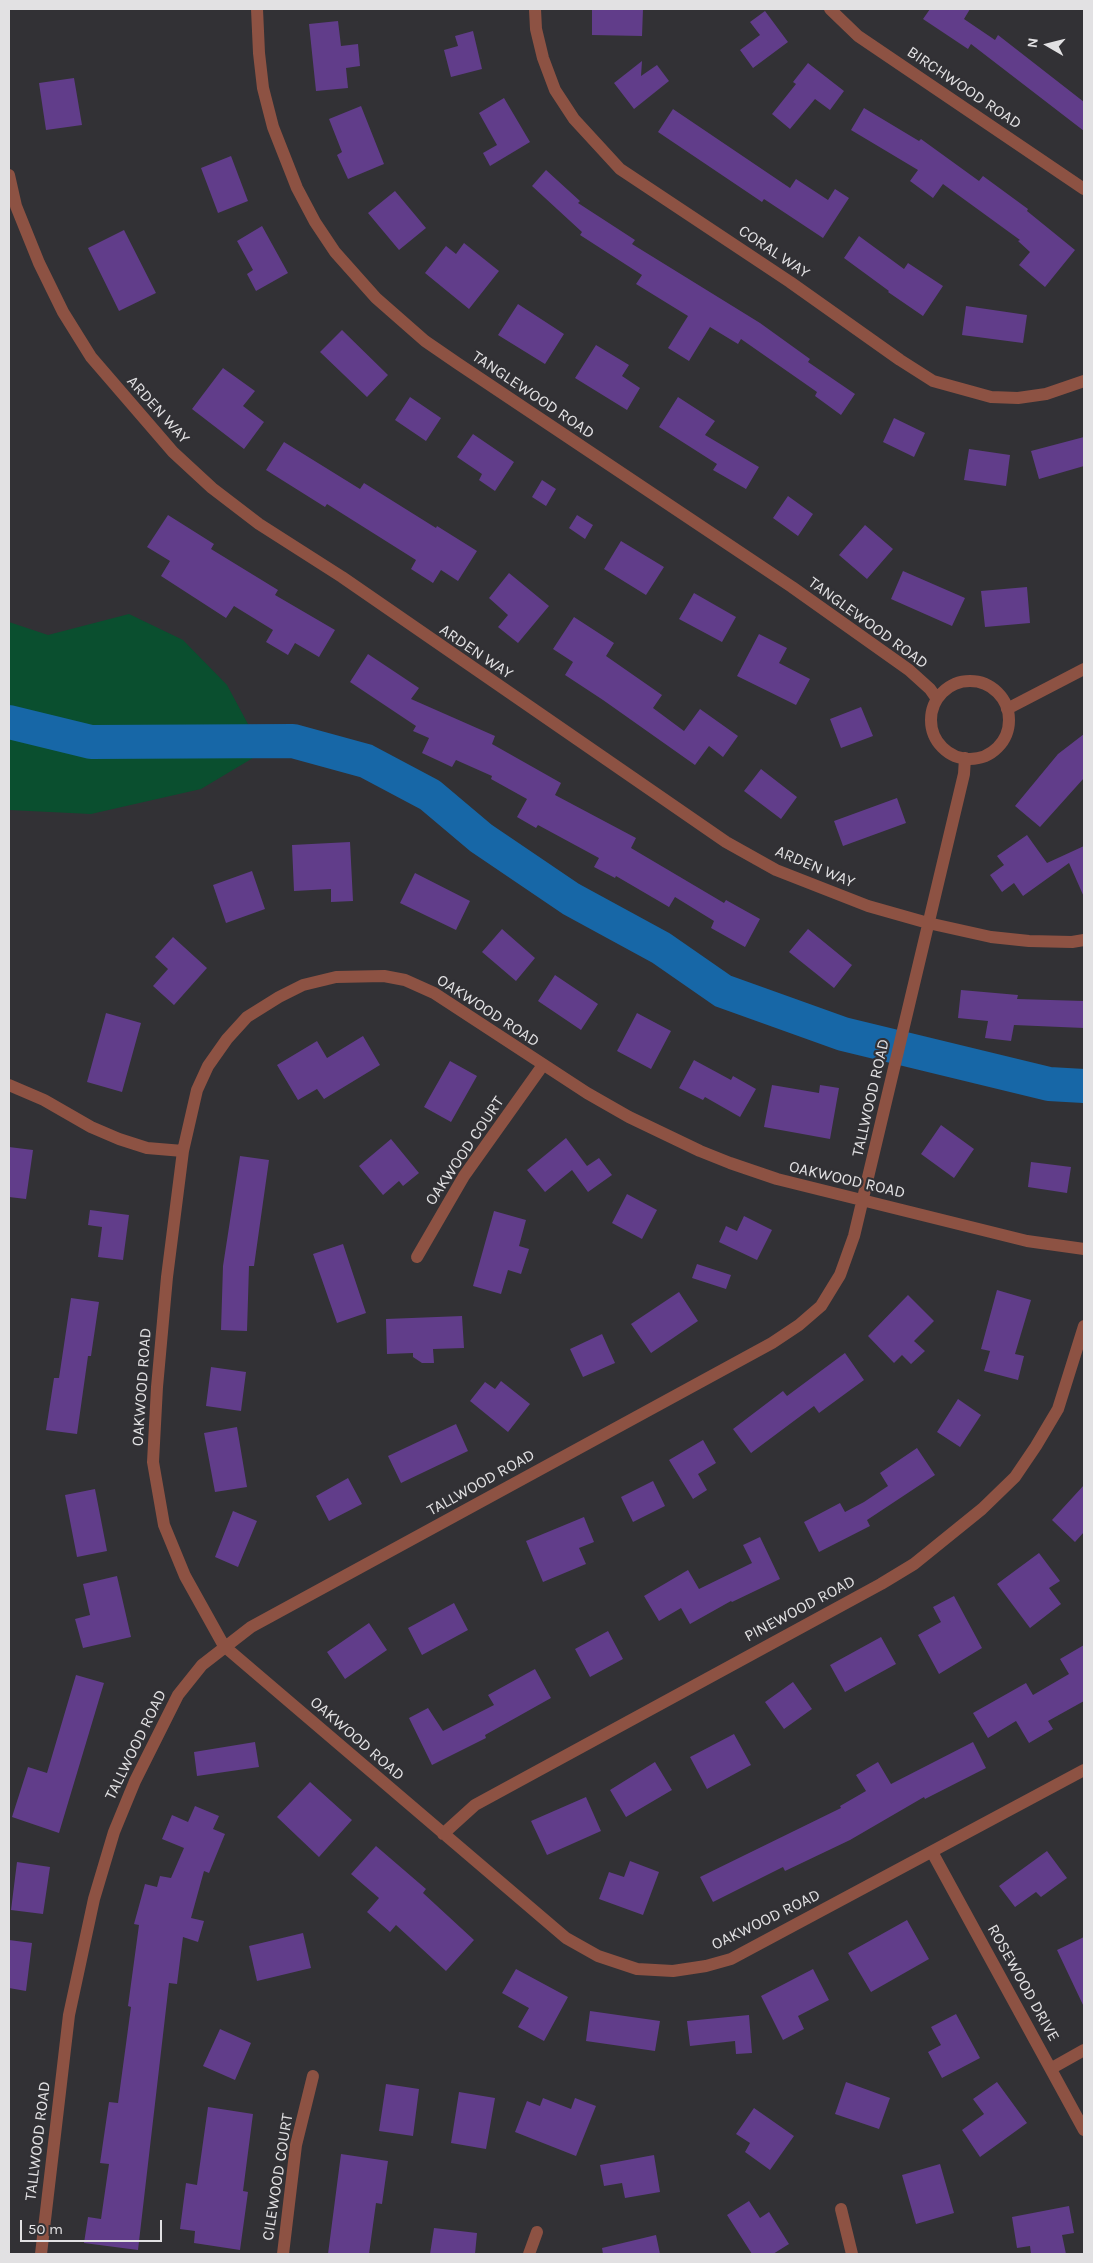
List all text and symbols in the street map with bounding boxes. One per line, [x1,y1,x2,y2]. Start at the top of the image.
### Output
north arrow [1023,20,1073,70]
text: N [1024,37,1042,49]
street label: BIRCHWOOD ROAD [903,43,1025,133]
street label: CORAL WAY [735,221,813,283]
street label: TANGLEWOOD ROAD [468,347,598,443]
street label: ARDEN WAY [123,372,193,448]
street label: TANGLEWOOD ROAD [804,573,932,673]
street label: ARDEN WAY [436,620,516,684]
street label: ARDEN WAY [772,842,858,892]
street label: OAKWOOD ROAD [433,971,543,1051]
street label: TALLWOOD ROAD [848,1037,894,1159]
street label: OAKWOOD COURT [422,1093,508,1209]
street label: OAKWOOD ROAD [787,1157,907,1203]
street label: OAKWOOD ROAD [128,1327,156,1447]
street label: TALLWOOD ROAD [424,1445,538,1521]
street label: PINEWOOD ROAD [741,1572,859,1646]
street label: TALLWOOD ROAD [101,1687,171,1803]
street label: OAKWOOD ROAD [306,1693,408,1785]
street label: OAKWOOD ROAD [709,1885,823,1955]
street label: ROSEWOOD DRIVE [983,1921,1063,2045]
street label: TALLWOOD ROAD [21,2080,55,2202]
street label: CILEWOOD COURT [258,2112,298,2242]
scale bar [22,2210,165,2242]
text: 50 m [28,2220,63,2238]

